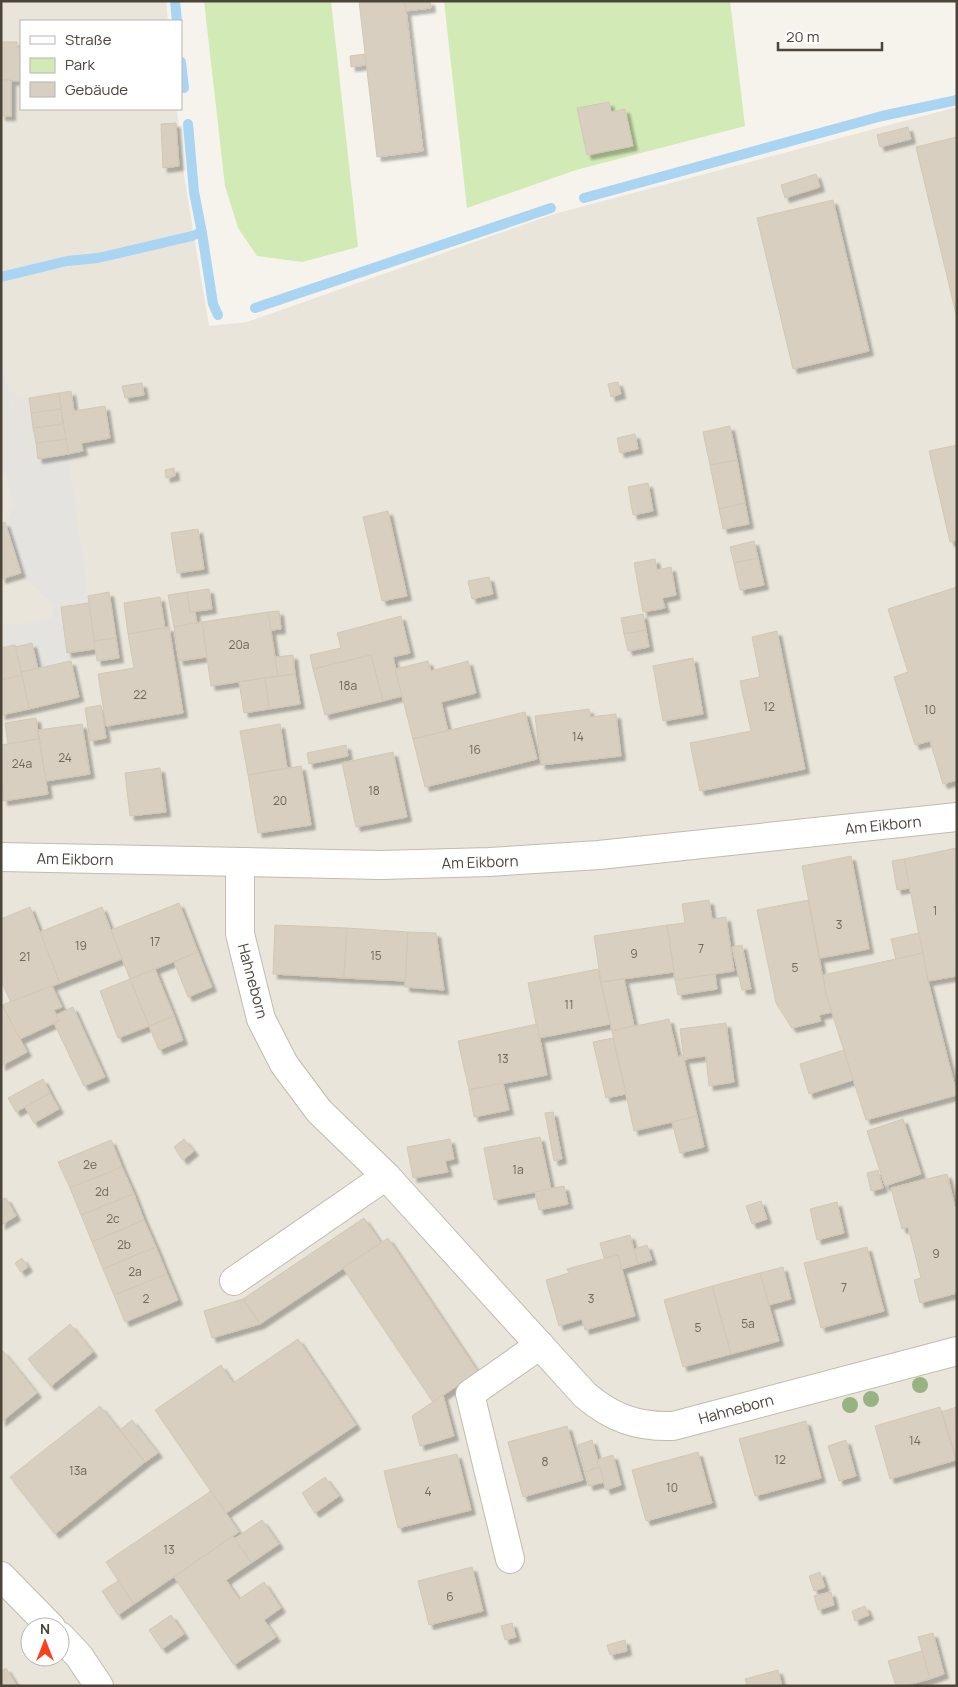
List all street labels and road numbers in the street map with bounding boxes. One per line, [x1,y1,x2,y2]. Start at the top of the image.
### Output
street label: Am Eikborn [844,811,922,839]
street label: Am Eikborn [36,848,114,870]
street label: Am Eikborn [441,850,519,874]
street label: Hahneborn [233,941,273,1021]
street label: Hahneborn [696,1389,776,1429]

